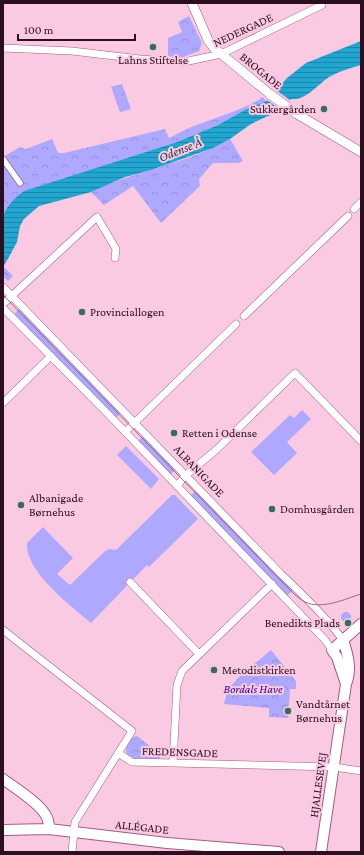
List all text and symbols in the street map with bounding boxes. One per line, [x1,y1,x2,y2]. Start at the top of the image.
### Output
street label: NEDERGADE [211,10,276,50]
scale bar [18,16,135,42]
text: 100 m [24,23,54,37]
marker: Lahns Stiftelse [148,42,158,52]
street label: BROGADE [237,50,285,92]
place label: Lahns Stiftelse [118,53,188,67]
place label: Sukkergården [250,102,317,116]
marker: Sukkergården [319,104,329,114]
water label: Odense Å [156,134,204,165]
place label: Provinciallogen [90,305,165,319]
marker: Provinciallogen [77,307,87,317]
place label: Retten i Odense [182,426,257,440]
marker: Retten i Odense [169,428,179,438]
street label: ALBANIGADE [171,442,227,500]
place label: Albanigade Børnehus [29,491,83,519]
marker: Albanigade Børnehus [16,500,26,510]
place label: Domhusgården [280,502,355,516]
marker: Domhusgården [267,504,277,514]
place label: Benedikts Plads [265,616,340,630]
marker: Benedikts Plads [343,618,353,628]
place label: Metodistkirken [222,663,296,677]
marker: Metodistkirken [209,665,219,675]
park label: Bordals Have [224,682,283,696]
place label: Vandtårnet Børnehus [296,697,351,725]
marker: Vandtårnet Børnehus [283,706,293,716]
street label: FREDENSGADE [142,744,219,760]
street label: HJALLESEVEJ [306,751,330,819]
street label: ALLÉGADE [114,817,170,837]

